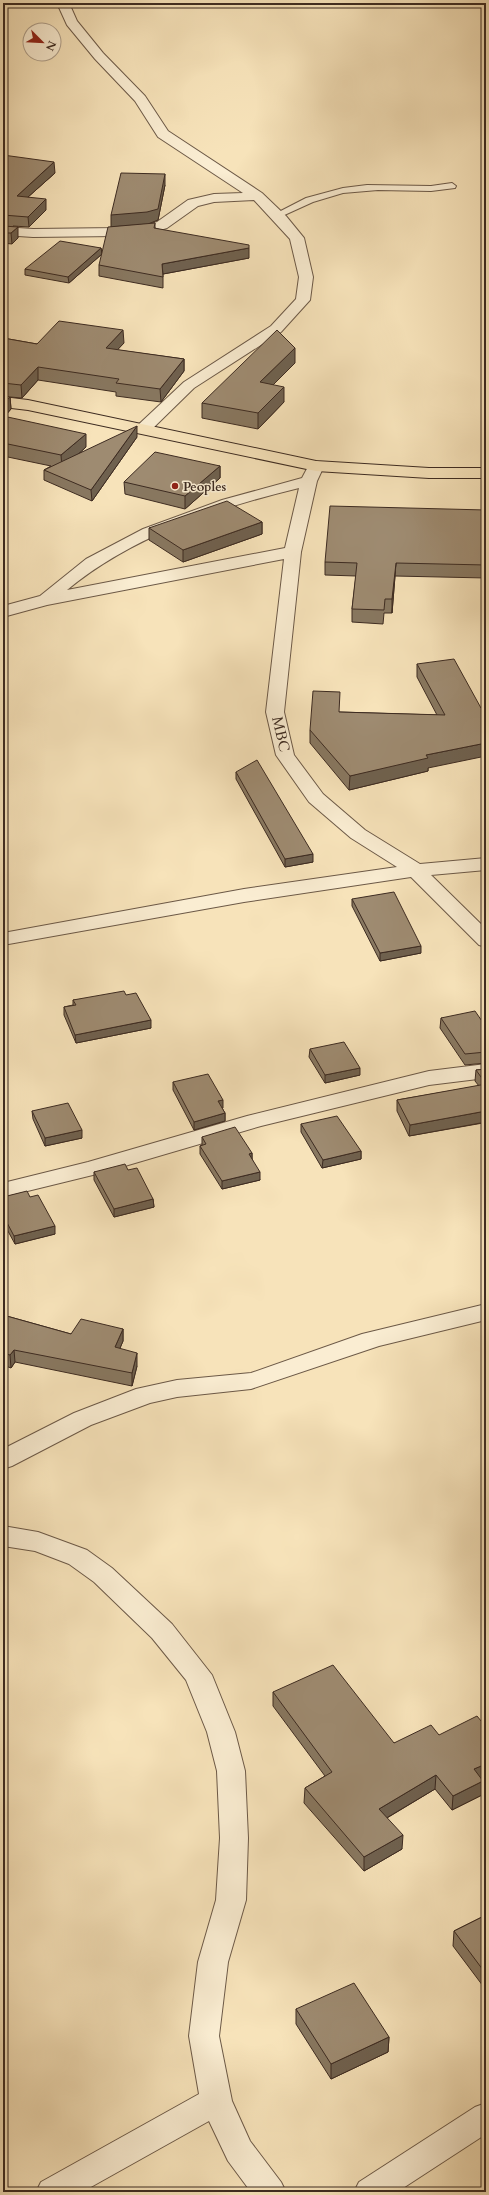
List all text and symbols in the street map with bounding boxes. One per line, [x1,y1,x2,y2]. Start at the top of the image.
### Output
north arrow [22,22,62,62]
text: N [42,38,59,54]
place label: Peoples [183,478,227,496]
marker: Peoples [170,481,180,491]
street label: MBC [267,714,295,754]

